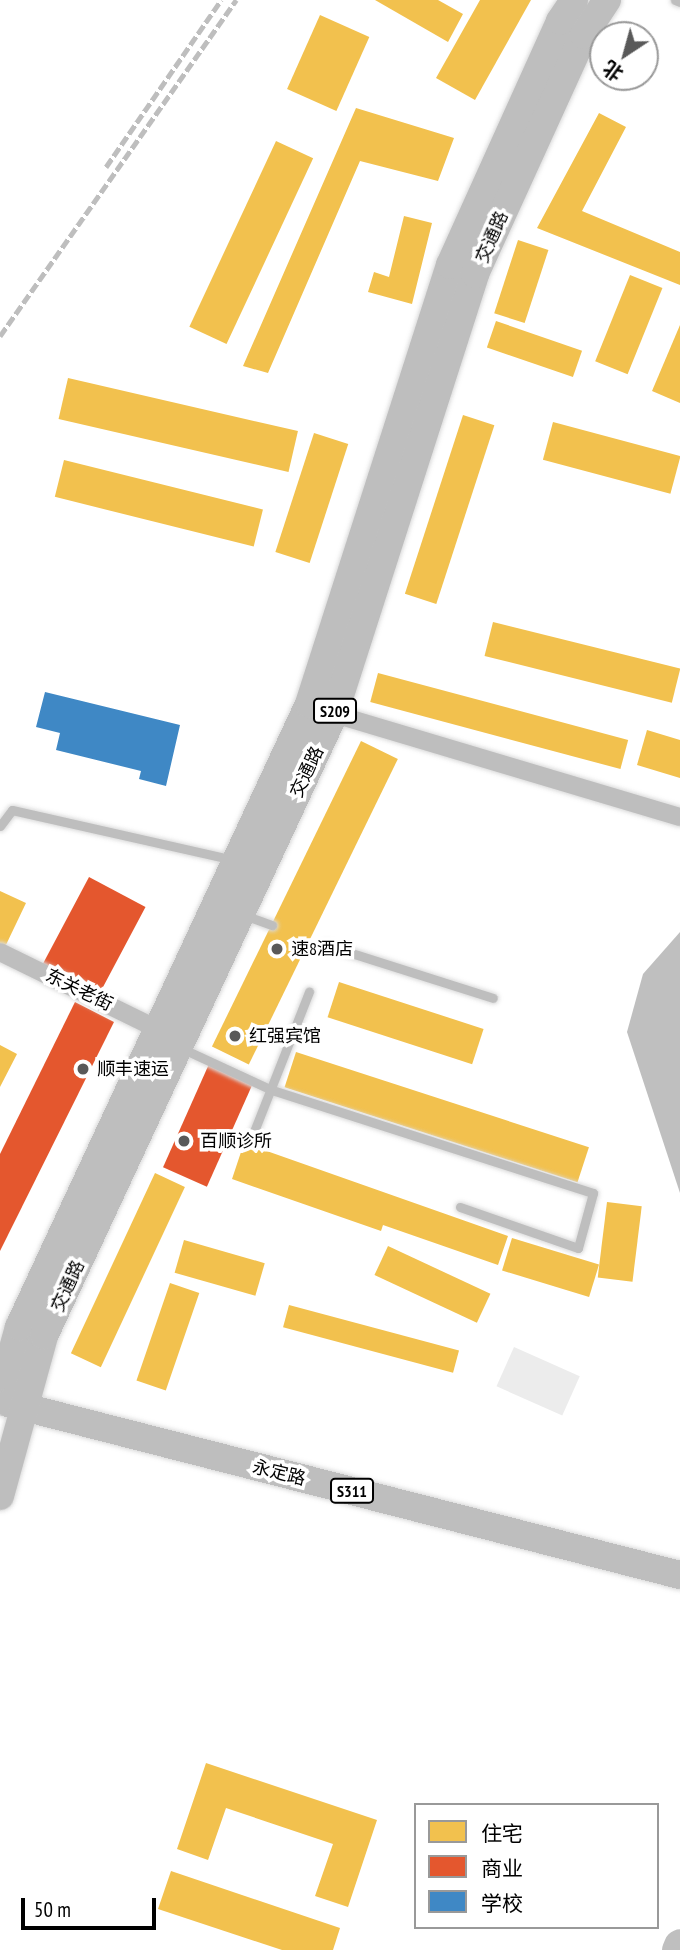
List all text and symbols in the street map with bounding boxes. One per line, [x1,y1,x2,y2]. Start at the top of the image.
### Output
north arrow [589,21,659,91]
text: 北 [598,56,628,87]
street label: 交通路 [471,208,513,266]
road number: S209 [312,698,358,724]
street label: 交通路 [286,743,328,801]
place label: 速8酒店 [291,938,353,960]
marker: 速8酒店 [269,941,285,957]
street label: 东关老街 [42,965,116,1015]
place label: 红强宾馆 [249,1025,321,1047]
marker: 红强宾馆 [227,1028,243,1044]
place label: 顺丰速运 [97,1058,169,1080]
marker: 顺丰速运 [75,1061,91,1077]
place label: 百顺诊所 [200,1130,272,1152]
marker: 百顺诊所 [174,1131,194,1151]
street label: 交通路 [47,1257,89,1315]
street label: 永定路 [250,1456,308,1490]
road number: S311 [329,1478,375,1504]
legend [414,1803,659,1929]
text: 住宅 [481,1820,523,1847]
text: 商业 [481,1855,523,1882]
scale bar [24,1884,159,1928]
text: 学校 [481,1890,523,1917]
text: 50 m [34,1896,71,1923]

